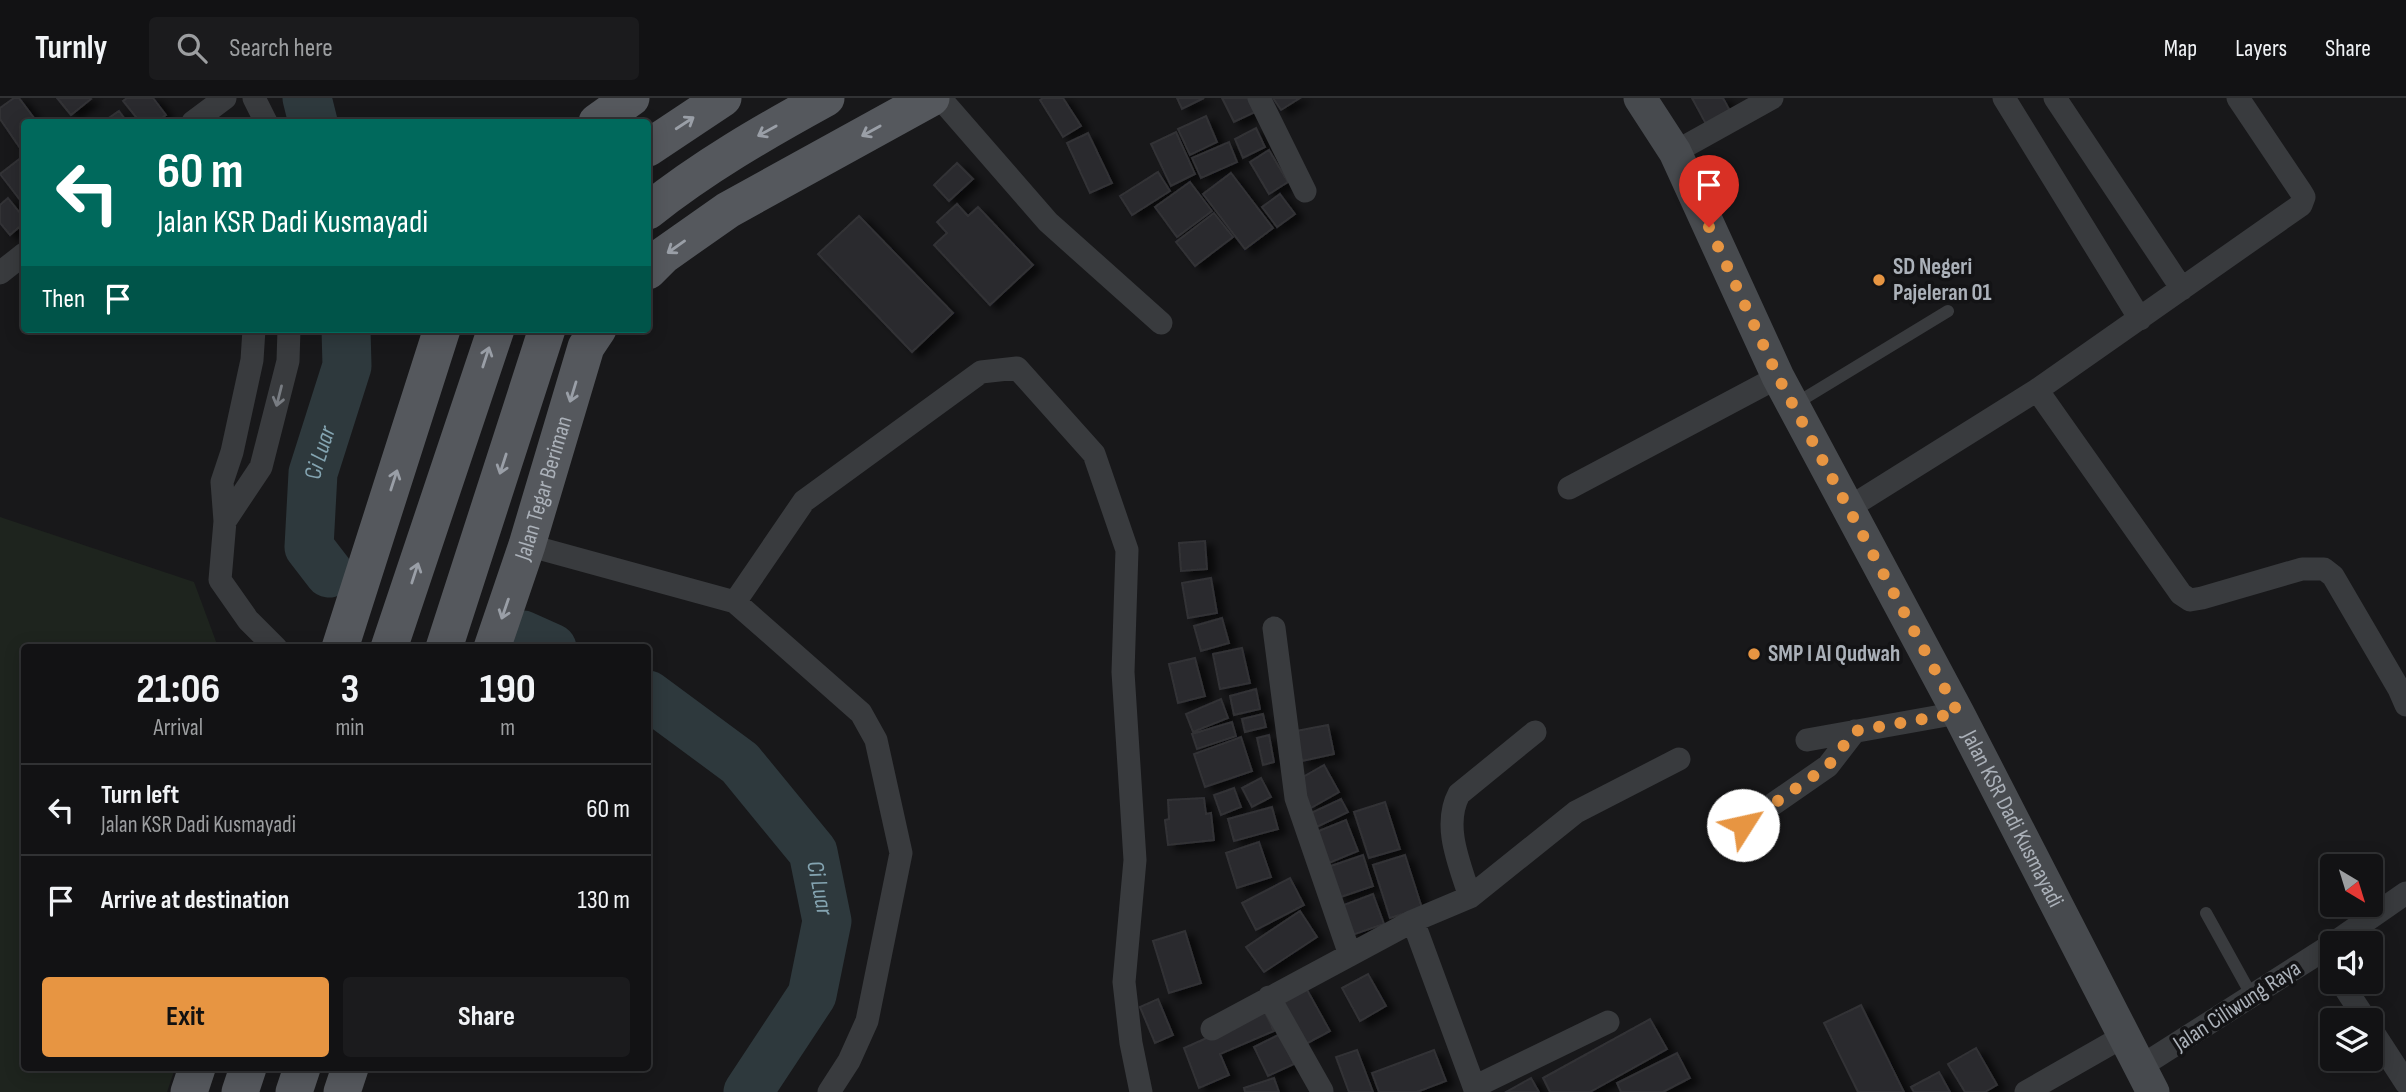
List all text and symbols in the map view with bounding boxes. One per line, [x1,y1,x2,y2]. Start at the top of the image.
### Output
search box [149,17,639,80]
text: Turnly [35,28,107,68]
icon: search [173,29,211,67]
text: Search here [229,33,333,64]
text: Map [2164,34,2197,63]
text: Layers [2235,34,2287,63]
text: Share [2325,34,2371,63]
one-way arrow [675,115,694,130]
one-way arrow [757,124,777,138]
one-way arrow [861,125,882,138]
text: 60 m [157,143,244,202]
icon: left [42,147,133,238]
pin [1679,155,1739,227]
icon: arrive [1690,166,1728,204]
text: Jalan KSR Dadi Kusmayadi [157,203,428,242]
one-way arrow [667,240,686,254]
place label: SD Negeri Pajeleran 01 [1893,253,1991,307]
marker: SD Negeri Pajeleran 01 [1871,272,1887,288]
icon: arrive [99,280,137,318]
text: Then [42,284,85,315]
one-way arrow [481,346,494,368]
one-way arrow [565,381,578,403]
one-way arrow [272,384,285,407]
street label: Jalan Tegar Beriman [508,413,579,565]
water label: Ci Luar [298,421,342,480]
one-way arrow [496,453,509,475]
one-way arrow [388,469,401,491]
one-way arrow [410,562,422,584]
one-way arrow [498,598,511,620]
place label: SMP I Al Qudwah [1768,640,1900,668]
marker: SMP I Al Qudwah [1746,646,1762,662]
text: 21:06 [136,664,220,715]
text: 3 [340,664,359,715]
text: 190 [479,664,536,715]
text: Arrival [153,714,203,742]
text: min [335,714,364,742]
text: m [500,714,515,742]
street label: Jalan KSR Dadi Kusmayadi [1955,725,2070,912]
text: Turn left [101,780,179,811]
position arrow [1706,788,1780,862]
icon: left [42,791,80,829]
text: 60 m [586,794,630,825]
text: Jalan KSR Dadi Kusmayadi [101,811,296,839]
north arrow [2320,854,2384,917]
map controls [2320,854,2383,1071]
water label: Ci Luar [801,858,840,919]
icon: arrive [42,882,80,920]
text: Arrive at destination [101,885,289,916]
text: 130 m [578,885,630,916]
button: sound [2320,931,2383,994]
street label: Jalan Ciliwung Raya [2167,954,2306,1058]
button: Exit [42,977,329,1057]
button: Share [343,977,630,1057]
button: layers [2320,1008,2383,1071]

